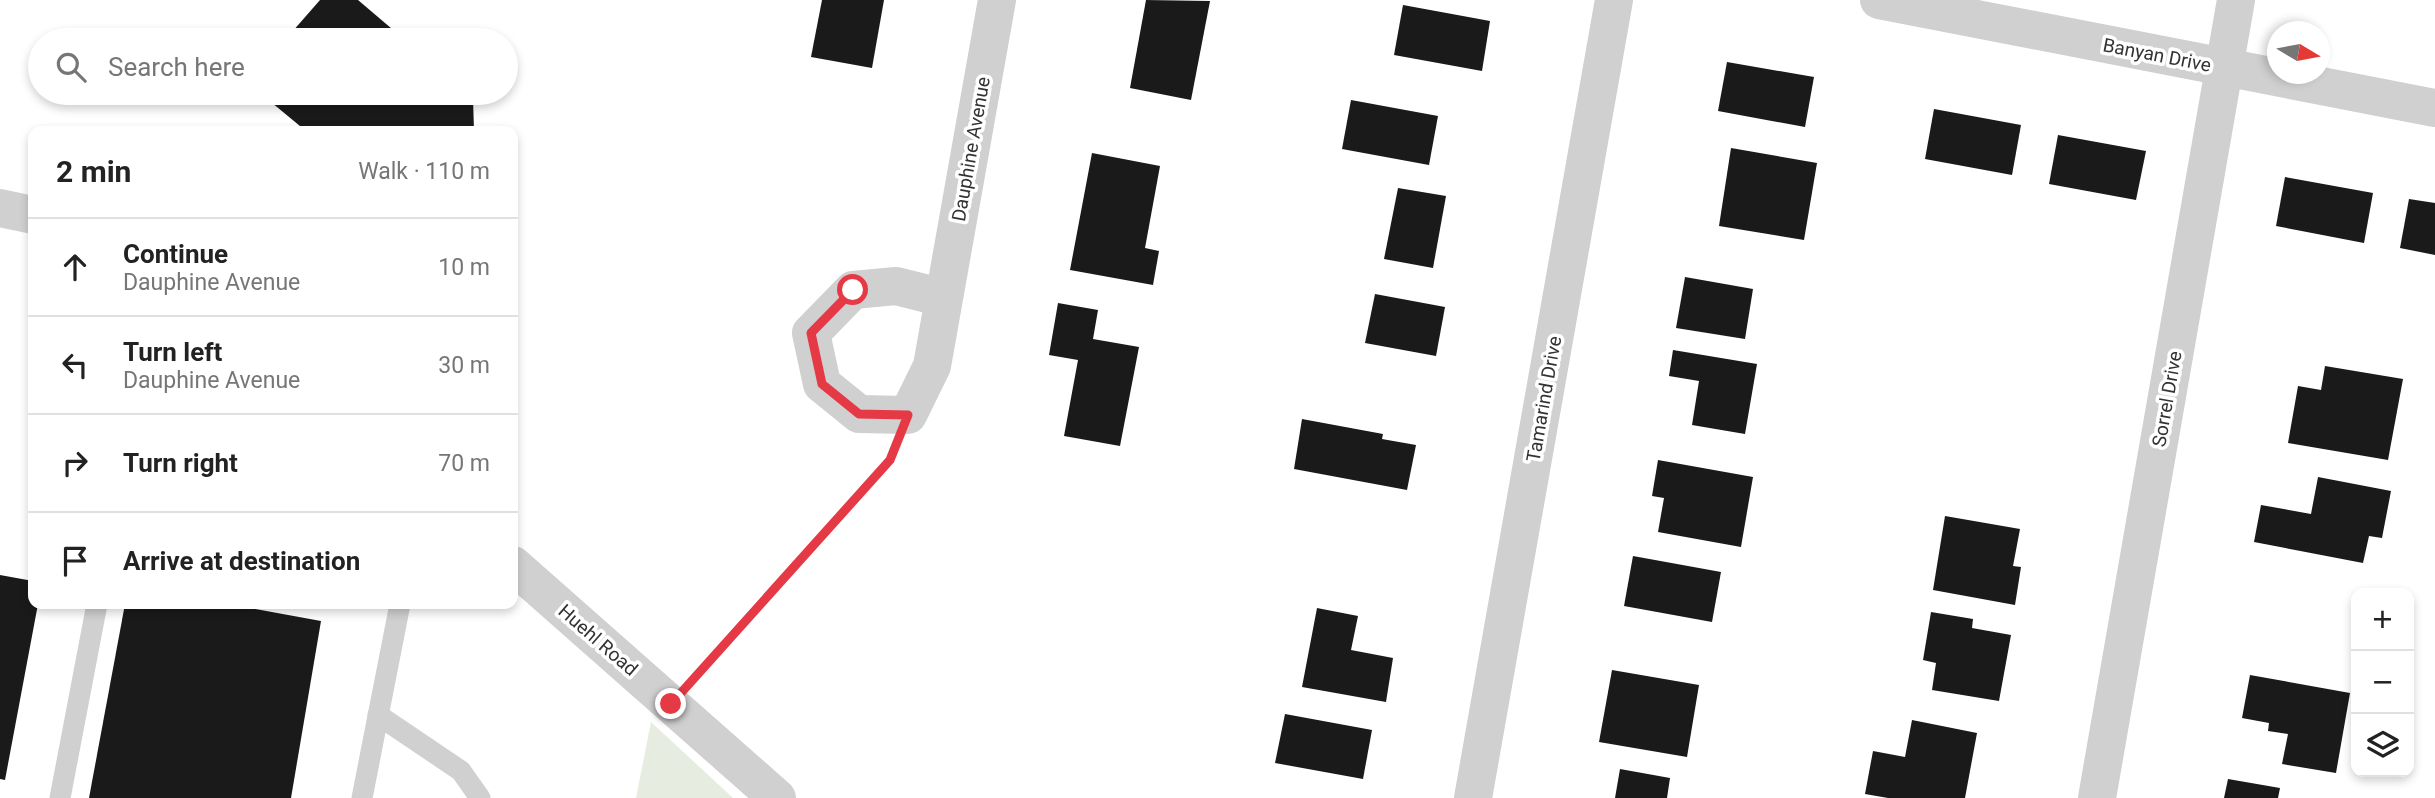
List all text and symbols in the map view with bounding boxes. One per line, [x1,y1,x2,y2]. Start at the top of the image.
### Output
north arrow [2267,21,2330,84]
search box [28,28,518,105]
street label: Banyan Drive [2101,33,2213,77]
icon: search [52,48,90,86]
text: Search here [108,52,245,82]
street label: Dauphine Avenue [947,75,995,223]
text: 2 min [56,154,131,189]
text: Walk · 110 m [358,158,490,185]
text: Continue [123,239,228,269]
icon: ahead [56,248,94,286]
text: 10 m [438,254,490,281]
text: Dauphine Avenue [123,269,300,296]
route start [837,274,868,305]
street label: Tamarind Drive [1522,334,1566,464]
text: Turn left [123,337,222,367]
icon: left [56,346,94,384]
street label: Sorrel Drive [2147,349,2187,449]
text: 30 m [438,352,490,379]
text: Dauphine Avenue [123,367,300,394]
icon: right [56,444,94,482]
text: Turn right [123,448,238,478]
text: 70 m [438,450,490,477]
icon: arrive [56,542,94,580]
text: Arrive at destination [123,546,360,576]
map controls [2351,588,2414,777]
button: + [2351,588,2414,651]
street label: Huehl Road [554,599,642,681]
button: − [2351,651,2414,714]
route end [655,688,686,719]
button: layers [2351,714,2414,777]

